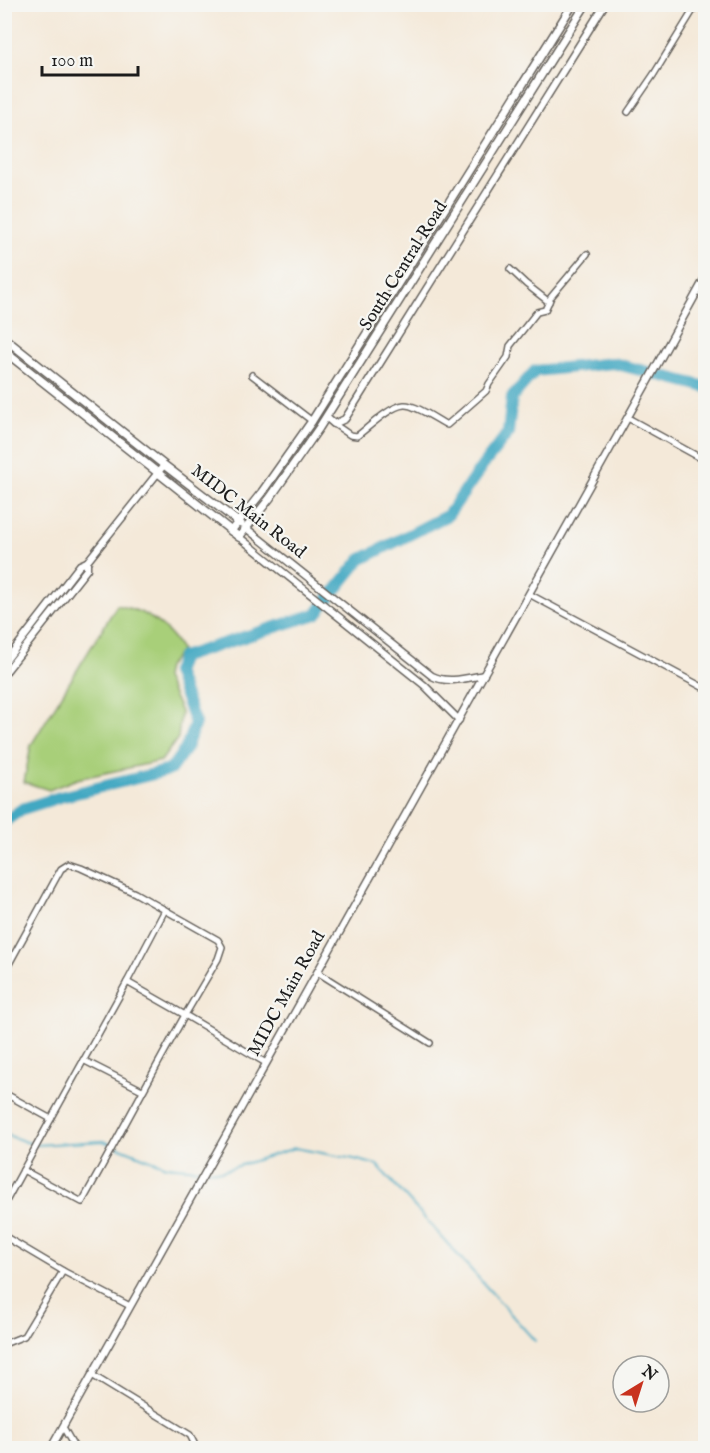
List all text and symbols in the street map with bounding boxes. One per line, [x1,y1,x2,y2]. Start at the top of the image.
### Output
scale bar [42,39,138,77]
text: 100 m [51,50,93,73]
street label: South Central Road [355,197,453,335]
street label: MIDC Main Road [186,460,310,564]
street label: MIDC Main Road [243,927,331,1061]
north arrow [611,1354,671,1414]
text: N [637,1361,661,1386]

